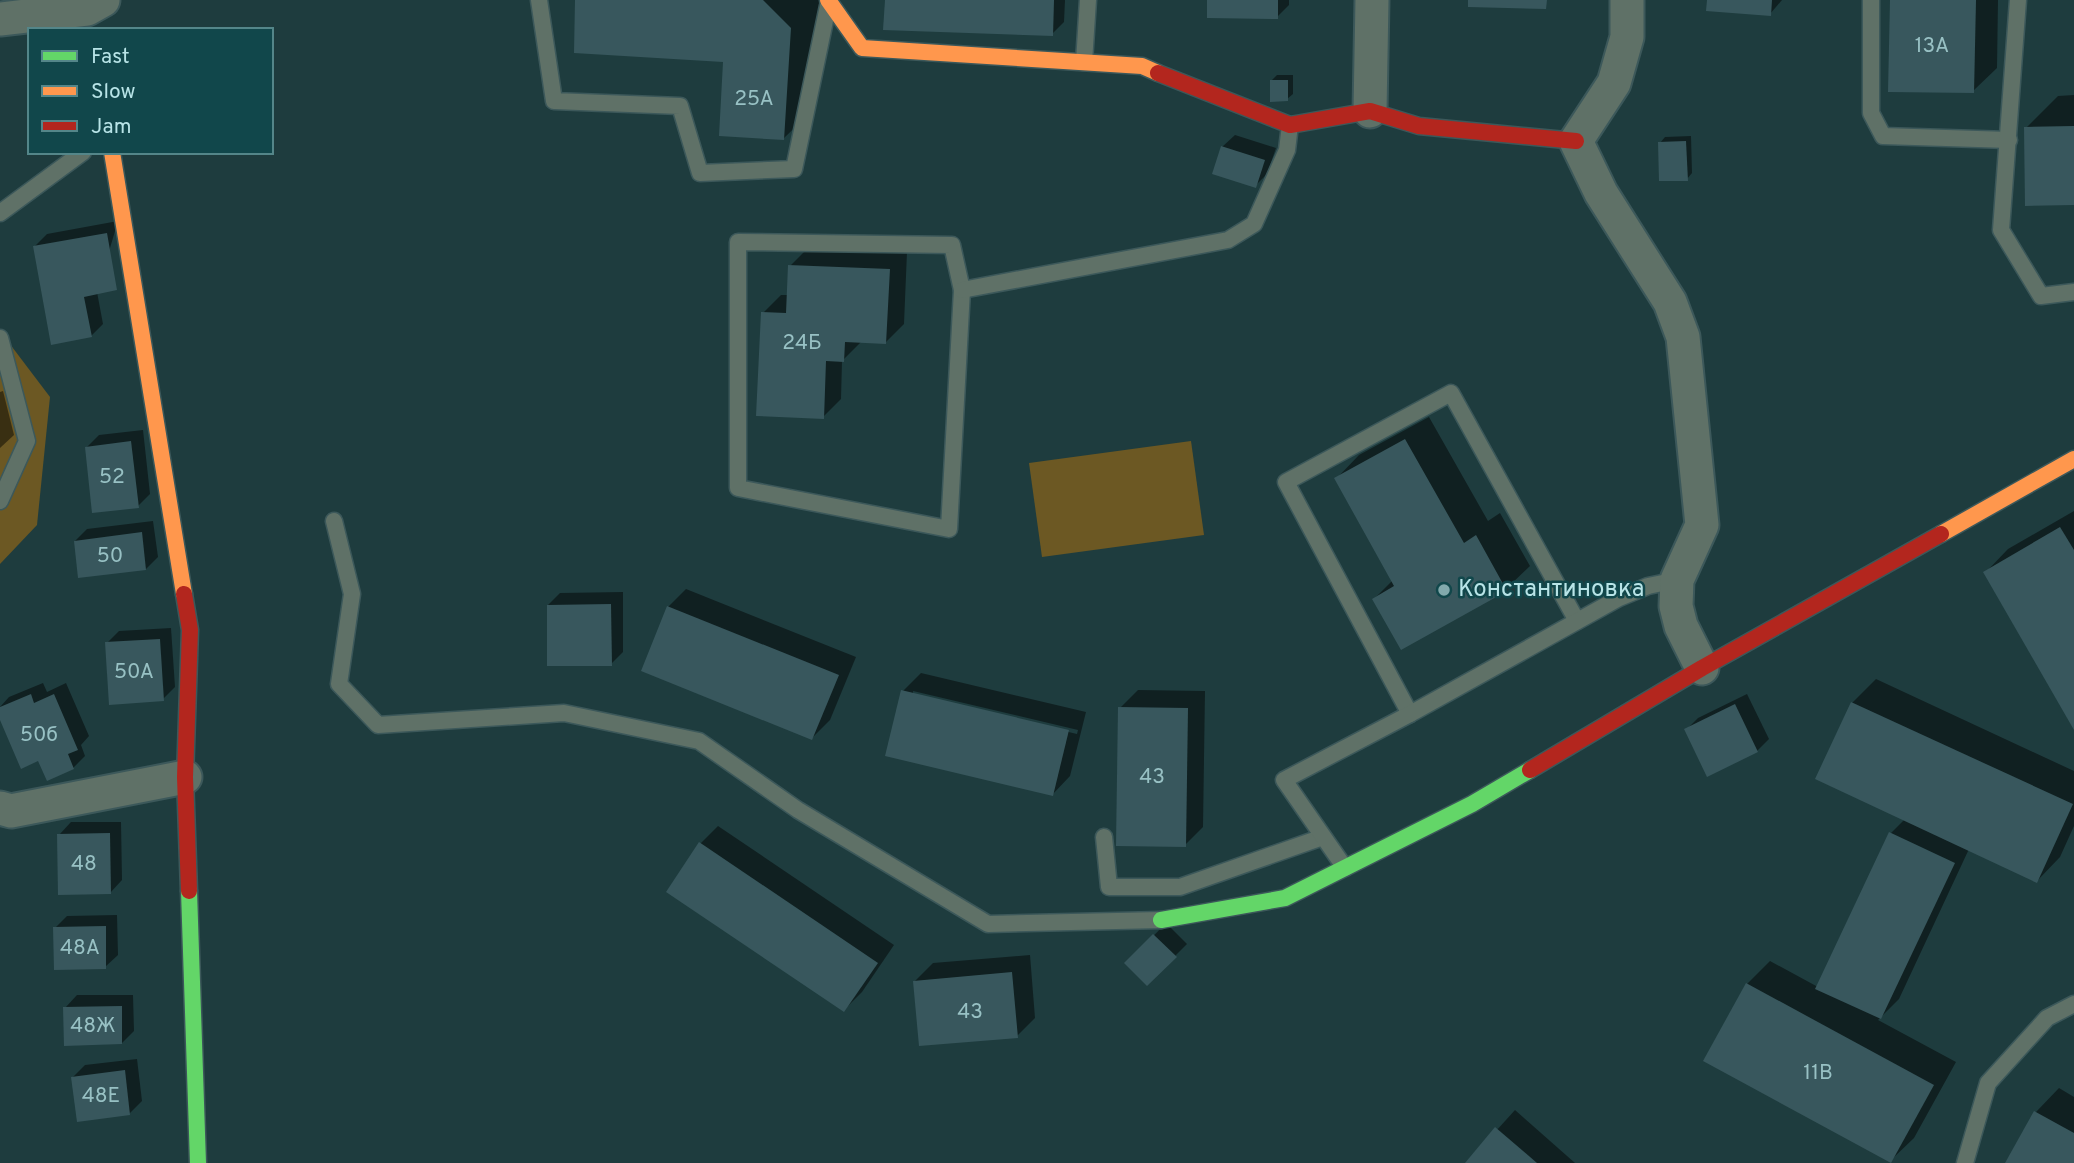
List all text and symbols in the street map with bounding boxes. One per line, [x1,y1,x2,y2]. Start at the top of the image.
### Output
legend [28,28,273,154]
house number: 13А [1915,33,1949,60]
text: Fast [91,44,130,71]
text: Slow [91,79,136,106]
house number: 25А [734,86,774,113]
text: Jam [91,114,132,141]
house number: 24Б [782,330,822,357]
house number: 52 [99,464,125,491]
house number: 50 [97,543,123,570]
place label: Константиновка [1458,575,1644,605]
marker: Константиновка [1436,582,1452,598]
house number: 50А [114,659,154,686]
house number: 50б [20,722,58,749]
house number: 43 [1139,764,1165,791]
house number: 48 [71,851,97,878]
house number: 48А [60,935,100,962]
house number: 43 [957,999,983,1026]
house number: 48Ж [70,1013,116,1040]
house number: 11В [1803,1060,1833,1087]
house number: 48Е [82,1083,120,1110]

